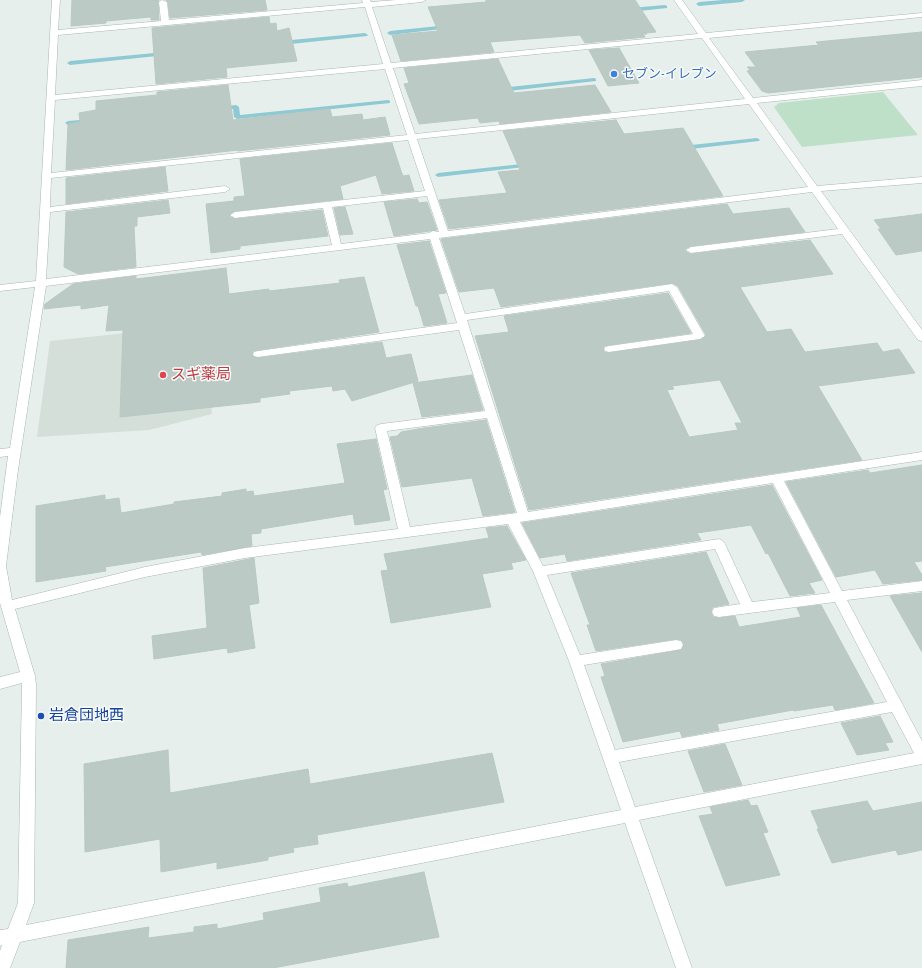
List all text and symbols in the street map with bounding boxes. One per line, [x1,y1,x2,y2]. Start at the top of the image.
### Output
place label: セブン-イレブン [622,66,717,82]
marker: セブン-イレブン [609,69,619,79]
place label: スギ薬局 [171,366,231,384]
marker: スギ薬局 [158,370,168,380]
place label: 岩倉団地西 [49,707,124,725]
marker: 岩倉団地西 [36,711,46,721]

